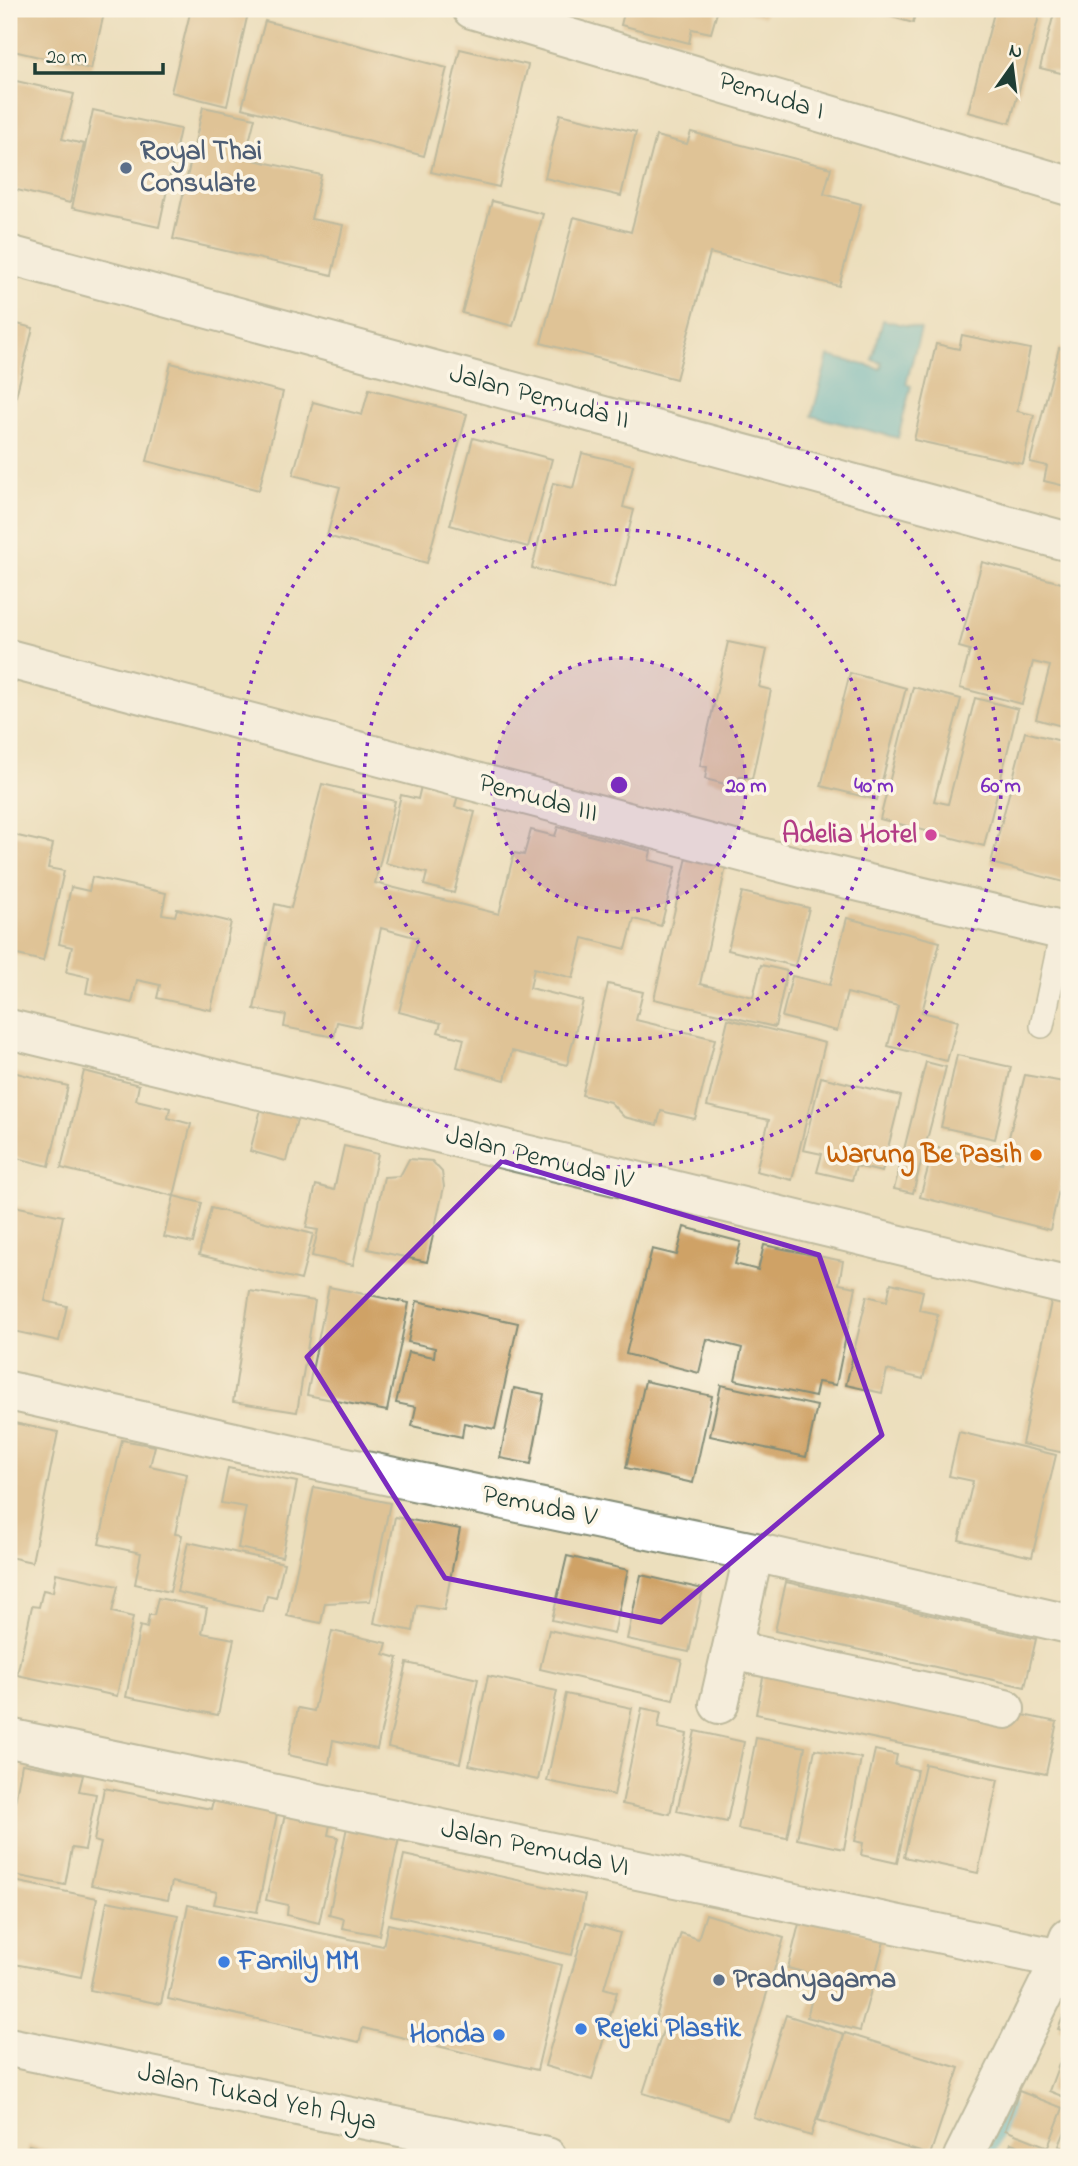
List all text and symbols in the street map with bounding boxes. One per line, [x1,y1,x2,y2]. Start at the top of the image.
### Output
scale bar [35,32,163,76]
north arrow [976,32,1046,102]
text: N [1006,37,1025,67]
text: 20 m [46,43,87,73]
street label: Pemuda I [713,61,829,133]
place label: Royal Thai Consulate [140,132,262,205]
marker: Royal Thai Consulate [118,160,134,176]
street label: Jalan Pemuda II [444,354,634,442]
street label: Pemuda III [474,763,602,835]
text: 20 m [724,772,767,802]
text: 40 m [854,772,894,802]
text: 60 m [981,772,1021,802]
centre of rings [607,773,631,797]
place label: Adelia Hotel [782,815,917,856]
marker: Adelia Hotel [923,827,939,843]
street label: Jalan Pemuda IV [441,1116,638,1202]
place label: Warung Be Pasih [827,1135,1022,1177]
marker: Warung Be Pasih [1028,1147,1044,1163]
street label: Pemuda V [478,1475,601,1539]
street label: Jalan Pemuda VI [437,1809,633,1889]
place label: Family MM [236,1942,359,1983]
marker: Family MM [216,1954,232,1970]
place label: Pradnyagama [733,1960,896,2002]
marker: Pradnyagama [711,1972,727,1988]
place label: Rejeki Plastik [595,2009,742,2050]
place label: Honda [410,2015,485,2056]
marker: Rejeki Plastik [573,2021,589,2037]
marker: Honda [491,2027,507,2043]
street label: Jalan Tukad Yeh Aya [134,2053,380,2143]

